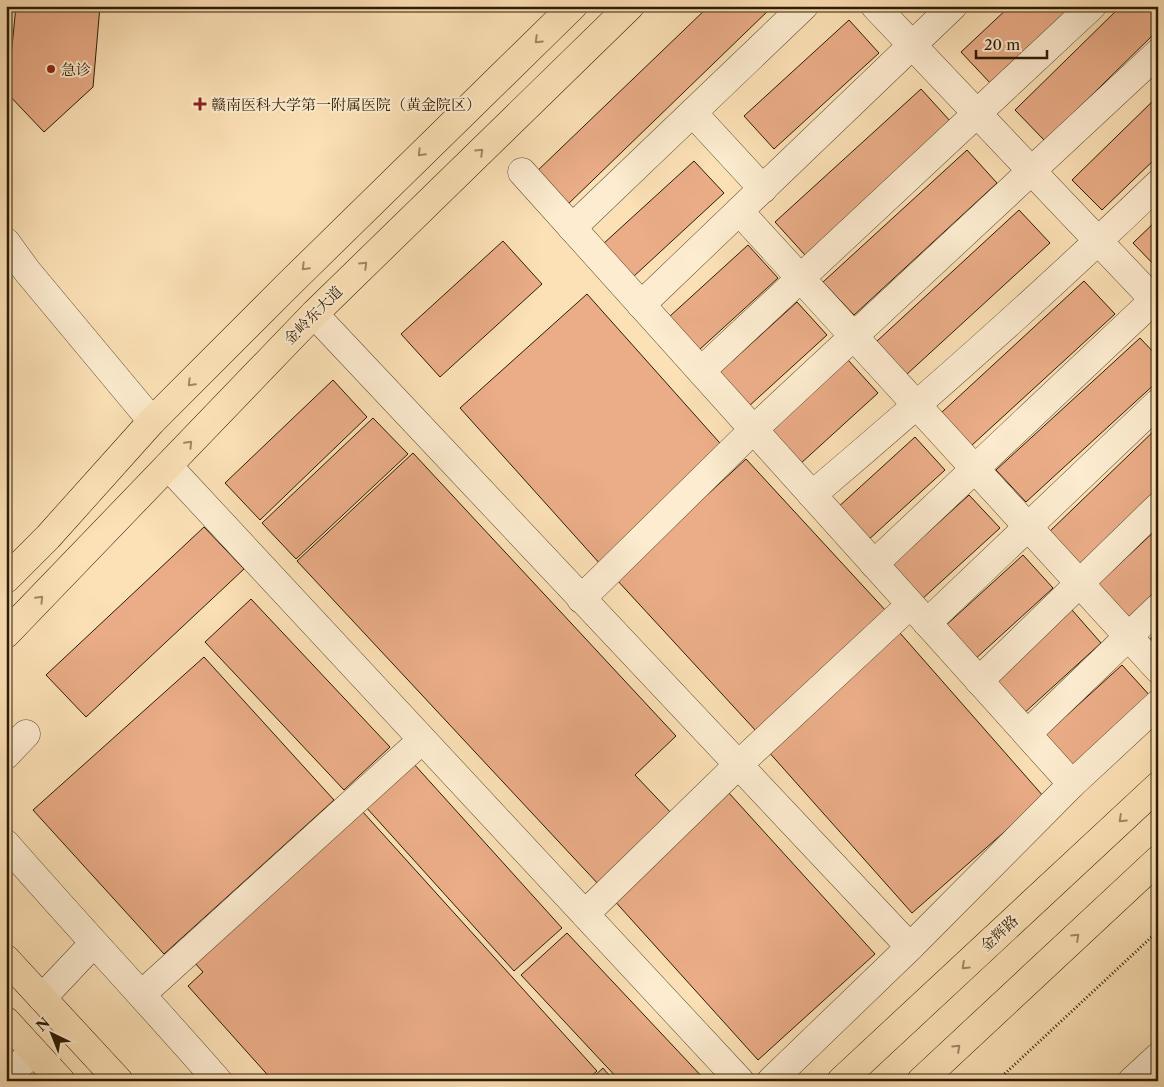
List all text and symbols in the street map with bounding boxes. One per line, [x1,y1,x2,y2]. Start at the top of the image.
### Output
scale bar [976,28,1048,60]
one-way arrow [534,34,543,43]
text: 20 m [984,35,1020,54]
place label: 急诊 [61,60,91,79]
marker: 急诊 [45,63,57,75]
place label: 赣南医科大学第一附属医院（黄金院区） [211,95,481,114]
marker: 赣南医科大学第一附属医院（黄金院区） [193,97,207,111]
one-way arrow [418,147,427,156]
one-way arrow [475,149,484,158]
one-way arrow [302,262,311,271]
one-way arrow [358,262,367,271]
street label: 金岭东大道 [280,282,346,348]
one-way arrow [188,377,197,386]
one-way arrow [183,441,192,450]
one-way arrow [35,596,44,605]
one-way arrow [1119,813,1128,822]
street label: 金辉路 [976,911,1022,955]
one-way arrow [1070,934,1079,943]
one-way arrow [961,960,970,969]
north arrow [28,1010,78,1060]
text: N [33,1014,54,1035]
one-way arrow [951,1044,960,1053]

